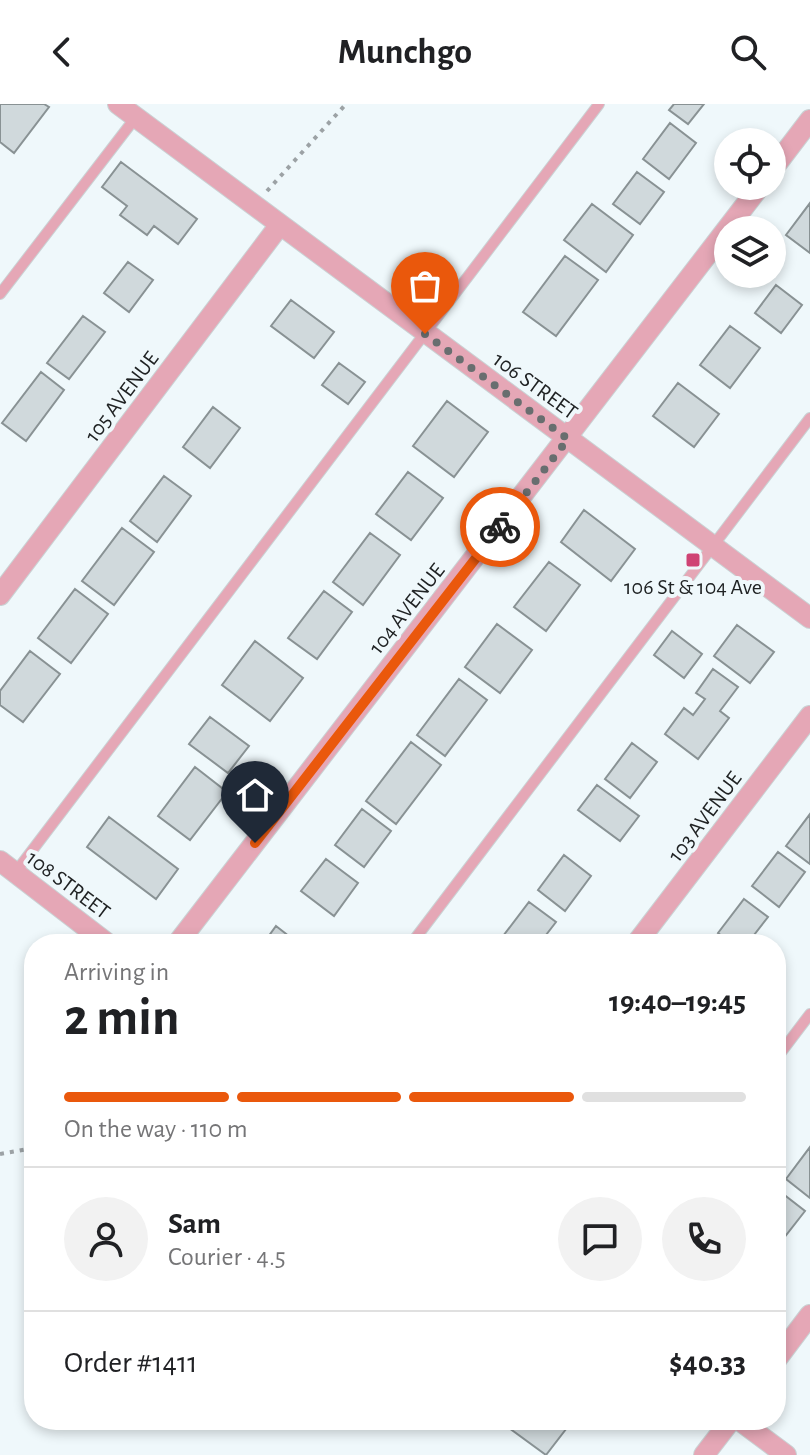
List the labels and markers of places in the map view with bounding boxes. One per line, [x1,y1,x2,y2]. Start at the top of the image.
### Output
pin [391,252,459,334]
marker: 106 St & 104 Ave [684,551,702,569]
place label: 106 St & 104 Ave [624,576,762,598]
pin [221,761,289,843]

